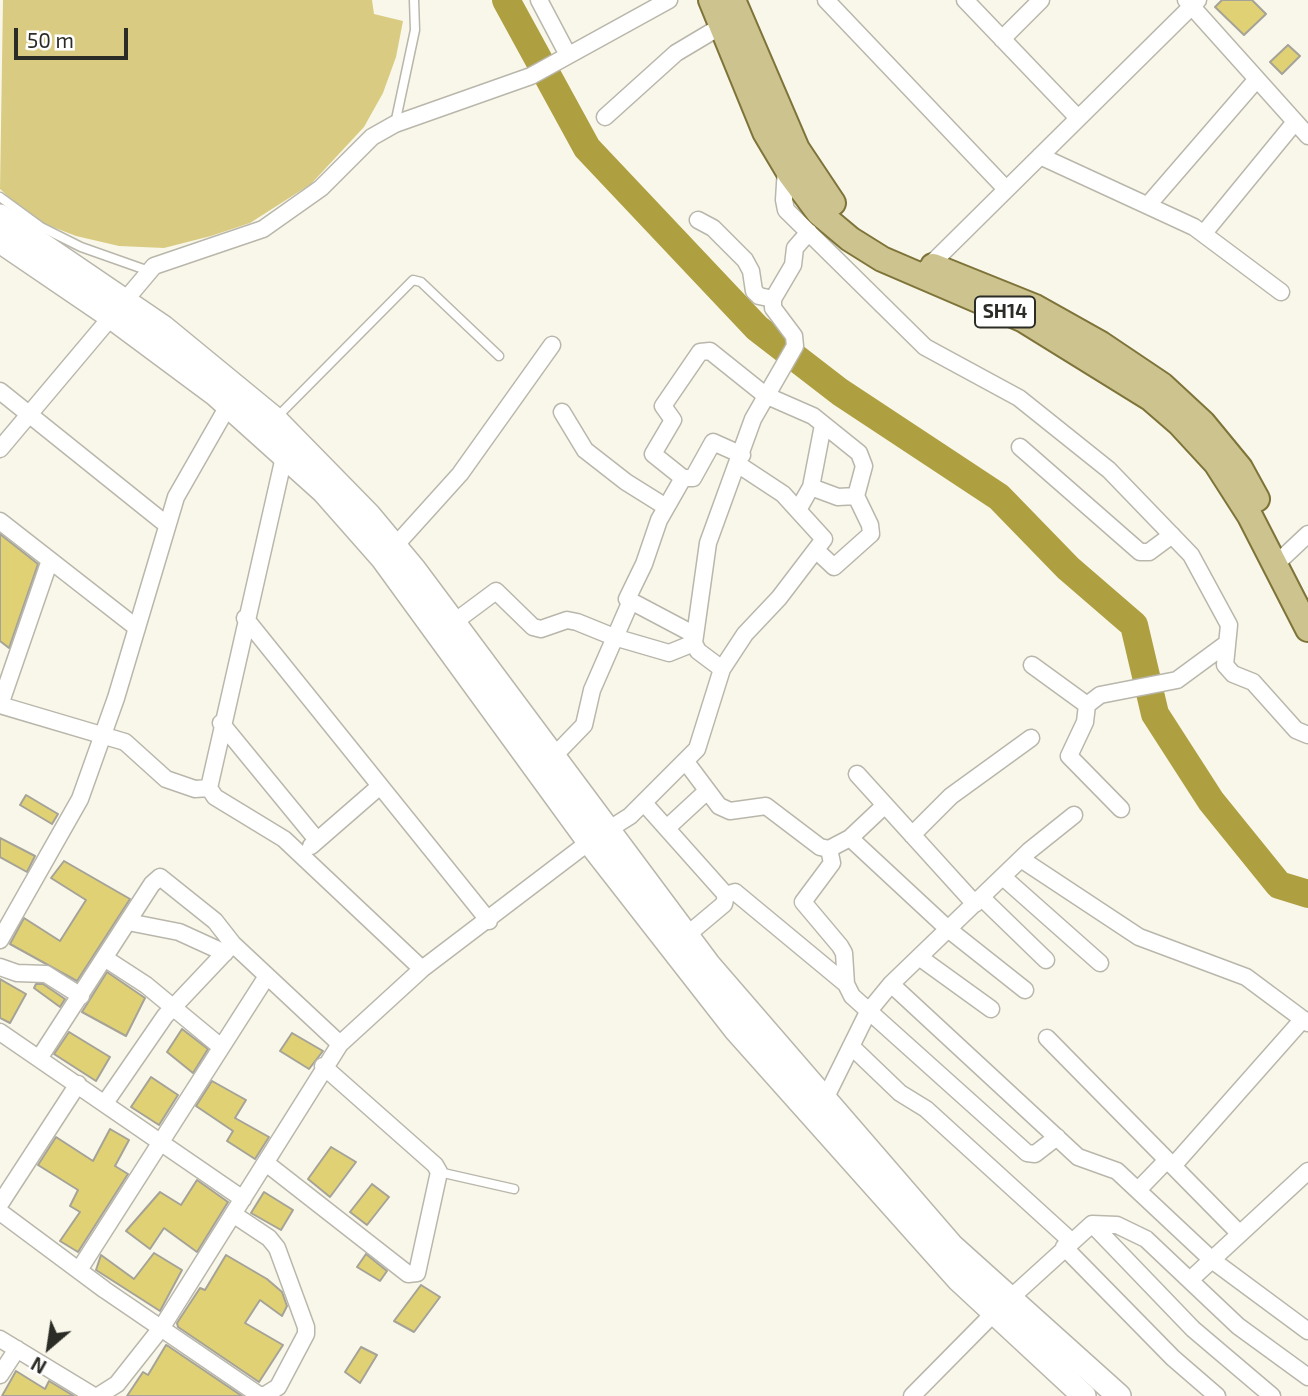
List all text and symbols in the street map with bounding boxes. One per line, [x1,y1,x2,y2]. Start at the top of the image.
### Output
scale bar [18,14,131,58]
text: 50 m [27,27,74,52]
road number: SH14 [975,296,1035,328]
north arrow [14,1312,84,1382]
text: N [27,1352,50,1379]

